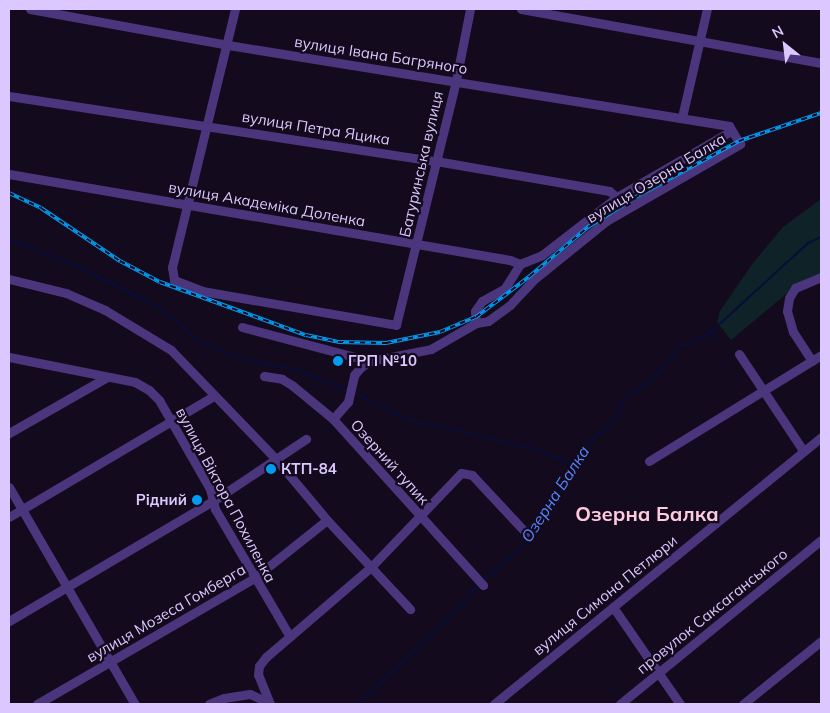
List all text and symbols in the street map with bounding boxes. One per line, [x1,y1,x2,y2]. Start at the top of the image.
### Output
north arrow [760,20,810,70]
text: N [769,21,787,42]
street label: вулиця Івана Багряного [293,32,469,78]
street label: Батуринська вулиця [395,89,447,239]
street label: вулиця Петра Яцика [241,107,391,149]
street label: вулиця Озерна Балка [583,129,729,227]
street label: вулиця Академіка Доленка [167,178,367,230]
place label: ГРП №10 [348,352,417,370]
marker: ГРП №10 [332,355,344,367]
street label: вулиця Віктора Похиленка [172,405,280,585]
street label: Озерний тупик [347,416,433,508]
water label: Озерна Балка [517,442,593,546]
place label: КТП-84 [281,460,337,478]
marker: КТП-84 [265,463,277,475]
place label: Рідний [136,491,187,509]
marker: Рідний [191,494,203,506]
district label: Озерна Балка [575,501,719,525]
street label: вулиця Симона Петлюри [529,531,681,659]
street label: провулок Саксаганського [633,544,791,678]
street label: вулиця Мозеса Гомберга [83,560,249,666]

